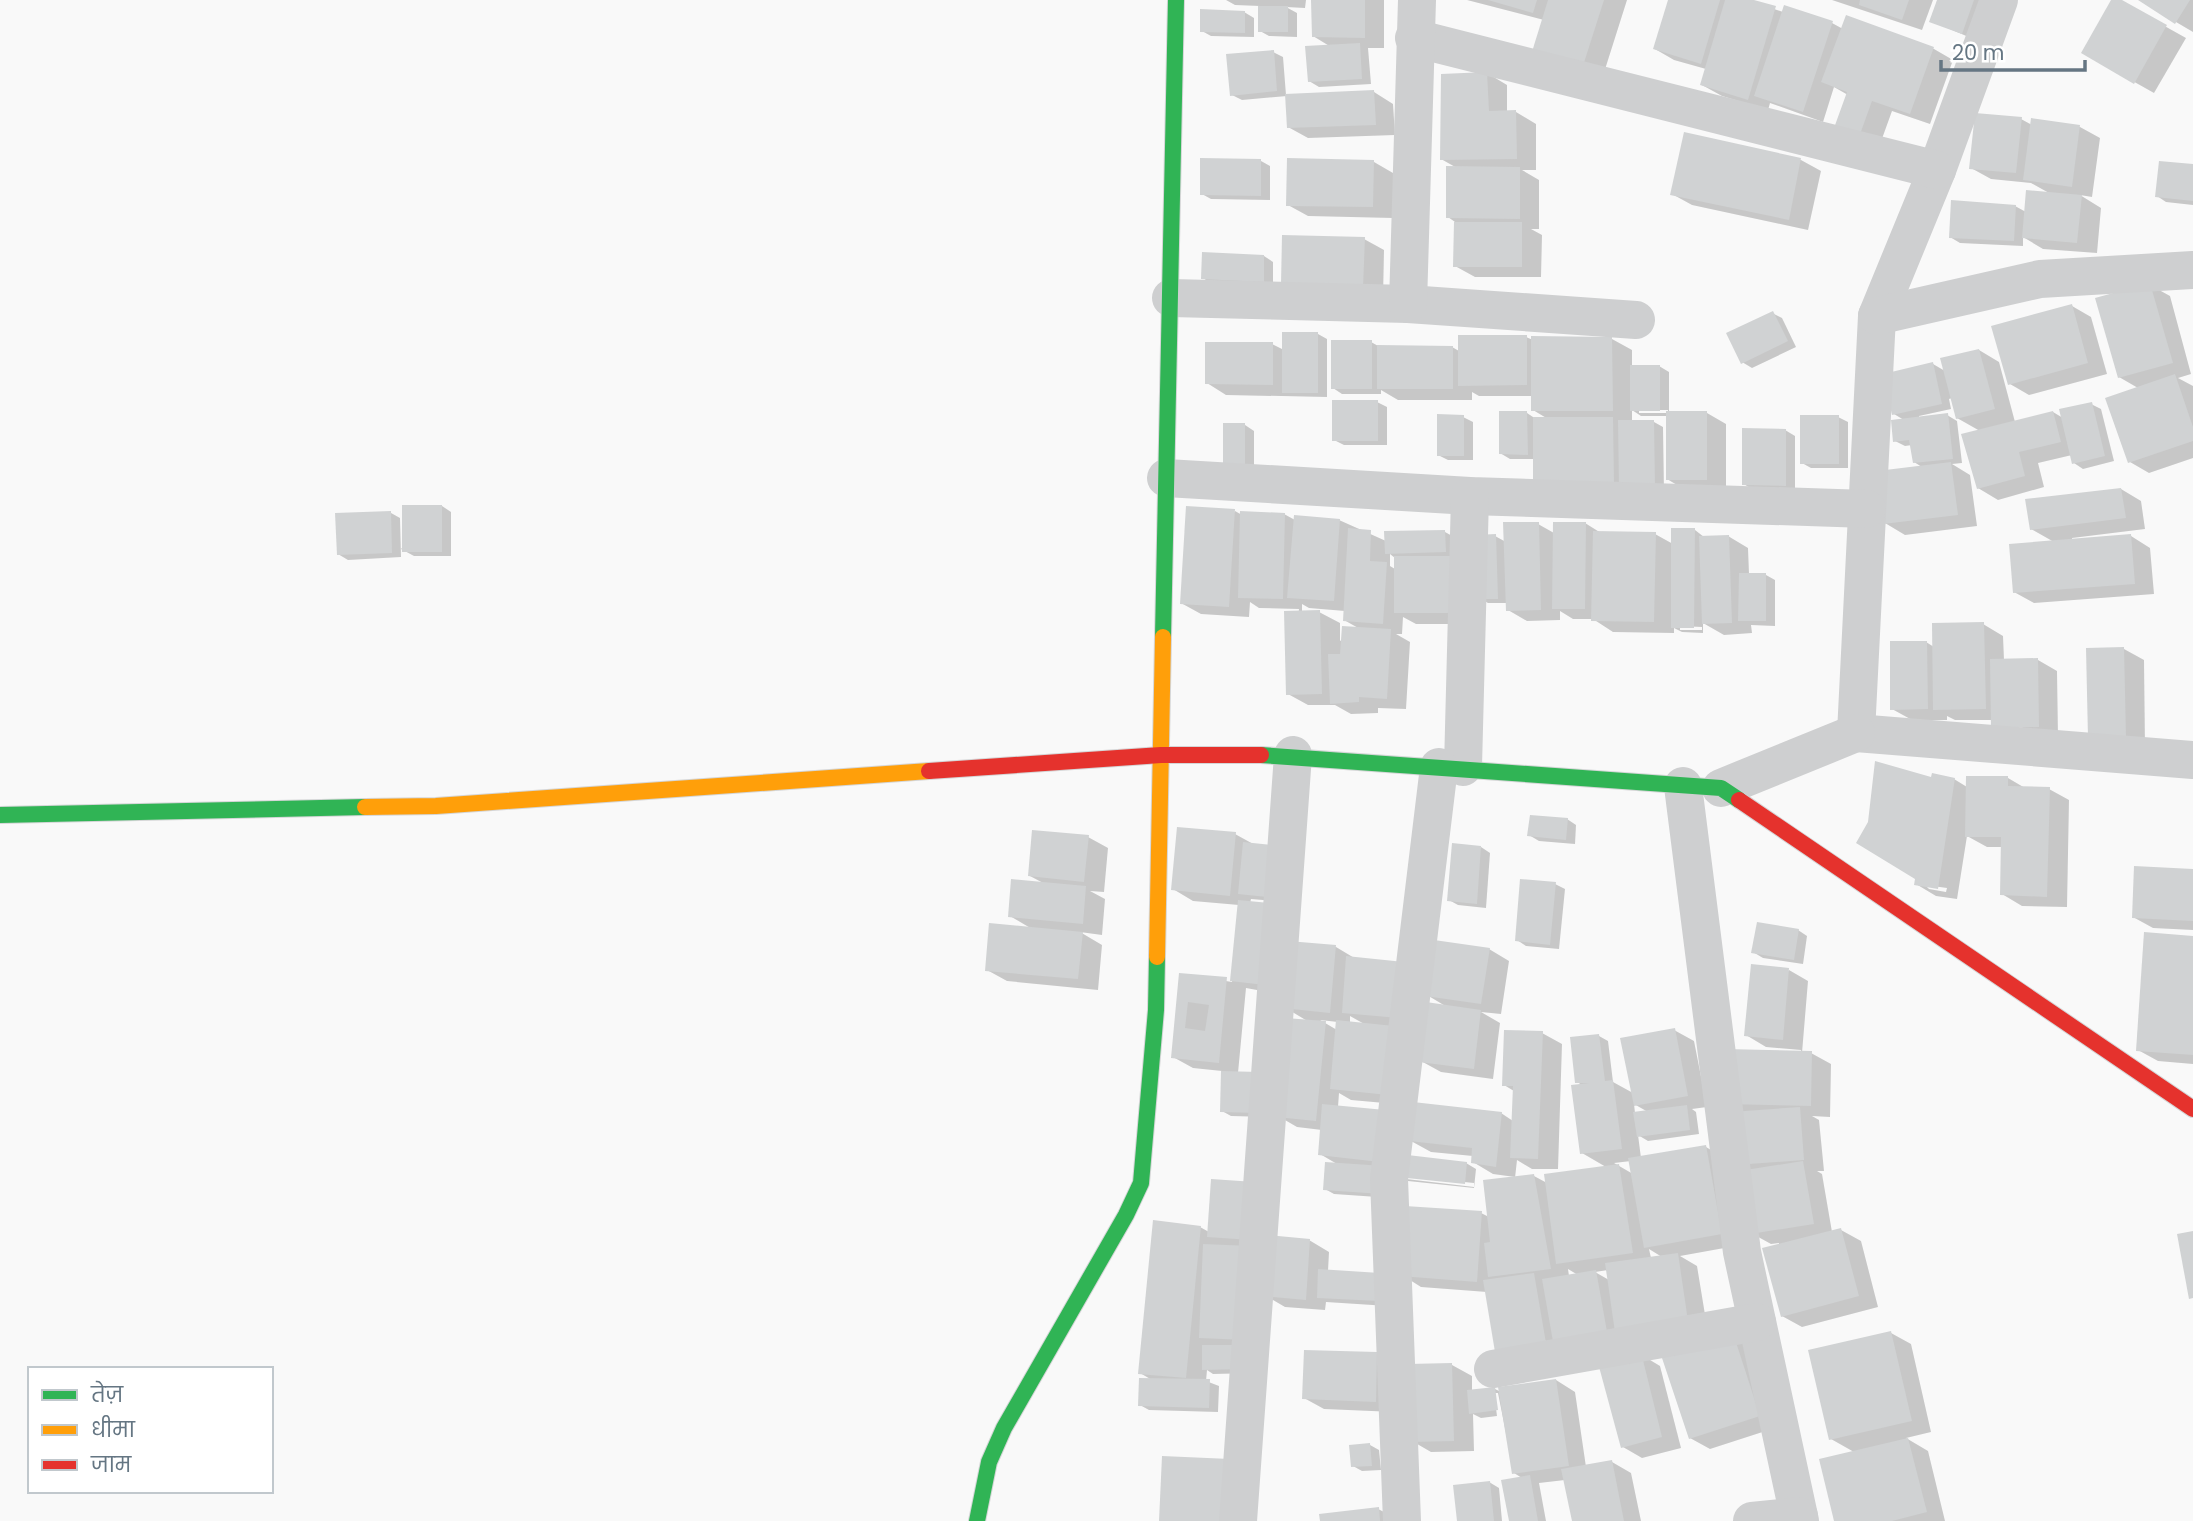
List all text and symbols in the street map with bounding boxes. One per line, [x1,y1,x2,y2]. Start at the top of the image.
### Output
scale bar [1941,28,2084,72]
text: 20 m [1952,38,2005,67]
legend [28,1367,273,1493]
text: तेज़ [90,1380,125,1409]
text: धीमा [91,1415,136,1444]
text: जाम [90,1450,133,1479]

